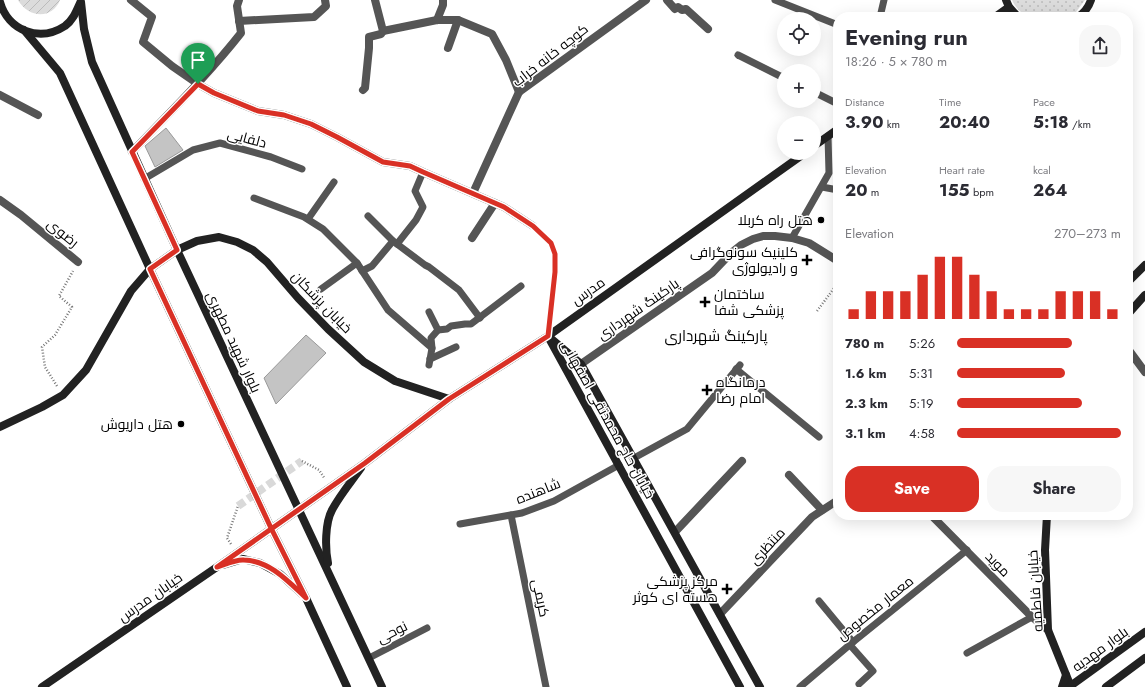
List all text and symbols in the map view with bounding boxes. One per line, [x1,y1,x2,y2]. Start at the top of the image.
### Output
map controls [777,12,821,160]
button: locate [777,12,821,56]
street label: کوچه خانه خراب [508,19,592,91]
text: Evening run [845,21,968,53]
button: share [1079,25,1121,67]
pin [181,43,215,84]
icon: arrive [187,49,209,71]
text: 18:26 · 5 × 780 m [845,52,947,71]
button: + [777,64,821,108]
text: Distance [845,94,884,110]
text: Time [939,94,961,110]
text: Pace [1033,94,1055,110]
text: 3.90 [845,110,883,134]
text: 20:40 [939,110,990,134]
text: 5:18 [1033,110,1069,134]
button: − [777,116,821,160]
text: km [883,116,900,132]
text: /km [1069,116,1091,132]
street label: دلفایی [225,123,269,153]
text: Elevation [845,162,887,178]
text: Heart rate [939,162,985,178]
text: kcal [1033,162,1051,178]
text: 20 [845,178,867,202]
text: 155 [939,178,970,202]
text: 264 [1033,178,1067,202]
text: m [867,184,879,200]
text: bpm [970,184,994,200]
place label: هتل راه کربلا [738,210,813,230]
street label: رضوی [43,214,83,252]
marker: هتل راه کربلا [816,215,826,225]
text: Elevation [845,224,894,243]
text: 270–273 m [1054,224,1121,243]
place label: کلینیک سونوگرافی و رادیولوژی [690,242,798,278]
marker: کلینیک سونوگرافی و رادیولوژی [801,254,813,266]
street label: خیابان پزشکان [287,266,357,338]
street label: مدرس [567,272,609,310]
street label: پارکینگ شهرداری [593,273,683,345]
place label: ساختمان پزشکی شفا [714,284,784,320]
street label: بلوار شهید مطهری [202,288,266,396]
marker: ساختمان پزشکی شفا [699,296,711,308]
district label: پارکینگ شهرداری [665,325,767,347]
text: 780 m [845,334,884,353]
text: 5:26 [909,334,935,353]
street label: خیابان حاج محمدتقی اصفهانی [556,336,660,502]
text: 1.6 km [845,364,887,383]
text: 5:31 [909,364,933,383]
place label: درمانگاه امام رضا [716,372,766,408]
marker: درمانگاه امام رضا [701,384,713,396]
text: 2.3 km [845,394,888,413]
text: 5:19 [909,394,934,413]
place label: هتل داریوش [101,414,173,434]
marker: هتل داریوش [176,419,186,429]
text: 3.1 km [845,424,886,443]
text: 4:58 [909,424,935,443]
button: Save [845,466,979,512]
button: Share [987,466,1121,512]
street label: شاهنده [513,473,563,509]
street label: منتظری [745,523,789,569]
street label: موید [981,547,1015,581]
street label: خیابان فاطمیه [1022,549,1048,633]
street label: خیابان مدرس [114,567,186,627]
place label: مرکز پزشکی هسته ای کوثر [632,571,718,607]
street label: معمار مخصوص [832,571,918,645]
street label: کریمی [527,577,555,619]
marker: مرکز پزشکی هسته ای کوثر [721,583,733,595]
street label: نوحی [373,616,411,648]
street label: بلوار مهدیه [1068,622,1132,676]

